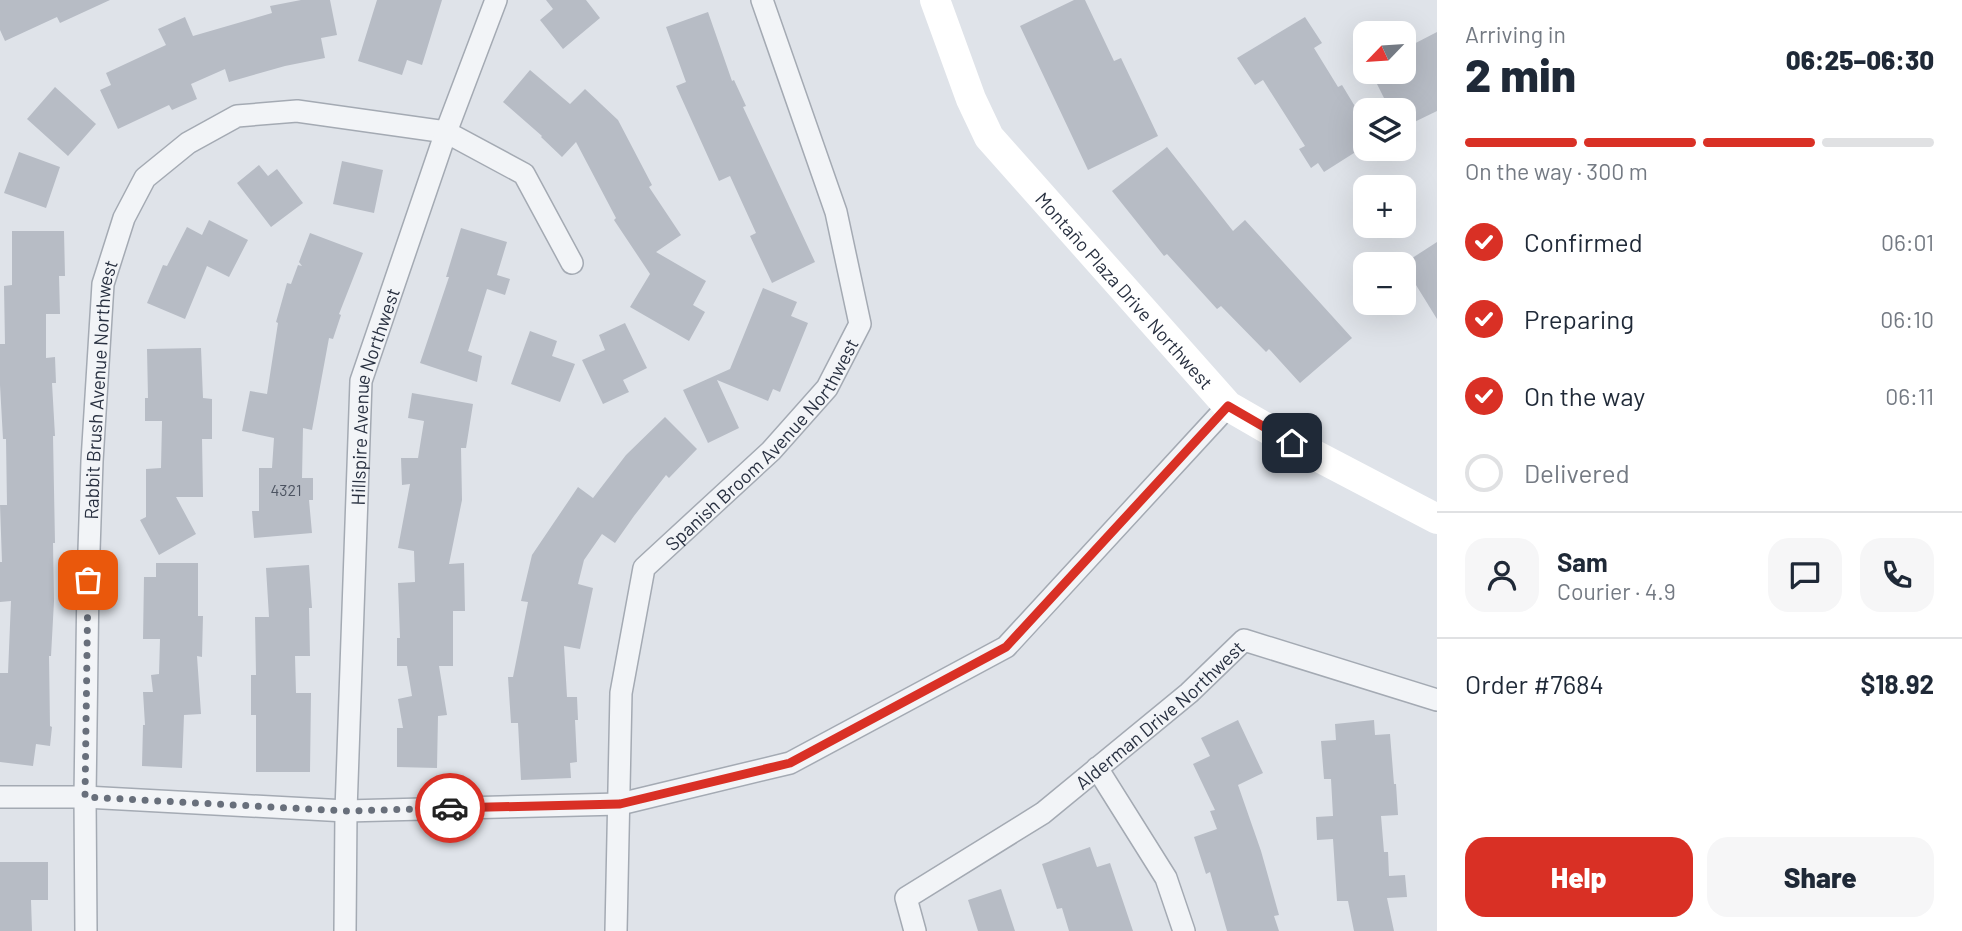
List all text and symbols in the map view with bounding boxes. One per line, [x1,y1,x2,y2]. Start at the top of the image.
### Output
text: Arriving in [1465,20,1566,48]
north arrow [1353,21,1416,84]
map controls [1353,21,1416,315]
text: 06:25–06:30 [1786,44,1934,75]
text: 2 min [1465,46,1576,101]
button: layers [1353,98,1416,161]
text: On the way · 300 m [1465,157,1648,185]
button: + [1353,175,1416,238]
street label: Montaño Plaza Drive Northwest [1031,187,1218,393]
icon: check [1465,223,1503,261]
text: Confirmed [1524,226,1643,257]
text: 06:01 [1881,228,1934,256]
button: − [1353,252,1416,315]
street label: Rabbit Brush Avenue Northwest [79,257,122,520]
street label: Hillspire Avenue Northwest [345,285,404,506]
icon: check [1465,300,1503,338]
text: Preparing [1524,303,1634,334]
text: 06:10 [1880,305,1934,333]
street label: Spanish Broom Avenue Northwest [660,334,862,555]
icon: check [1465,377,1503,415]
text: On the way [1524,380,1645,411]
text: 06:11 [1885,382,1934,410]
pin [1262,413,1322,473]
icon: home [1273,424,1311,462]
text: Delivered [1524,457,1630,488]
house number: 4321 [270,480,302,499]
button: person [1465,538,1539,612]
button: chat [1768,538,1842,612]
button: phone [1860,538,1934,612]
text: Sam [1557,546,1608,577]
pin [58,550,118,610]
icon: bag [69,561,107,599]
text: Courier · 4.9 [1557,577,1676,605]
street label: Alderman Drive Northwest [1070,635,1248,794]
text: Order #7684 [1465,668,1604,699]
text: $18.92 [1860,668,1934,699]
courier [415,773,485,843]
icon: car [431,789,469,827]
button: Help [1465,837,1693,917]
button: Share [1707,837,1934,917]

